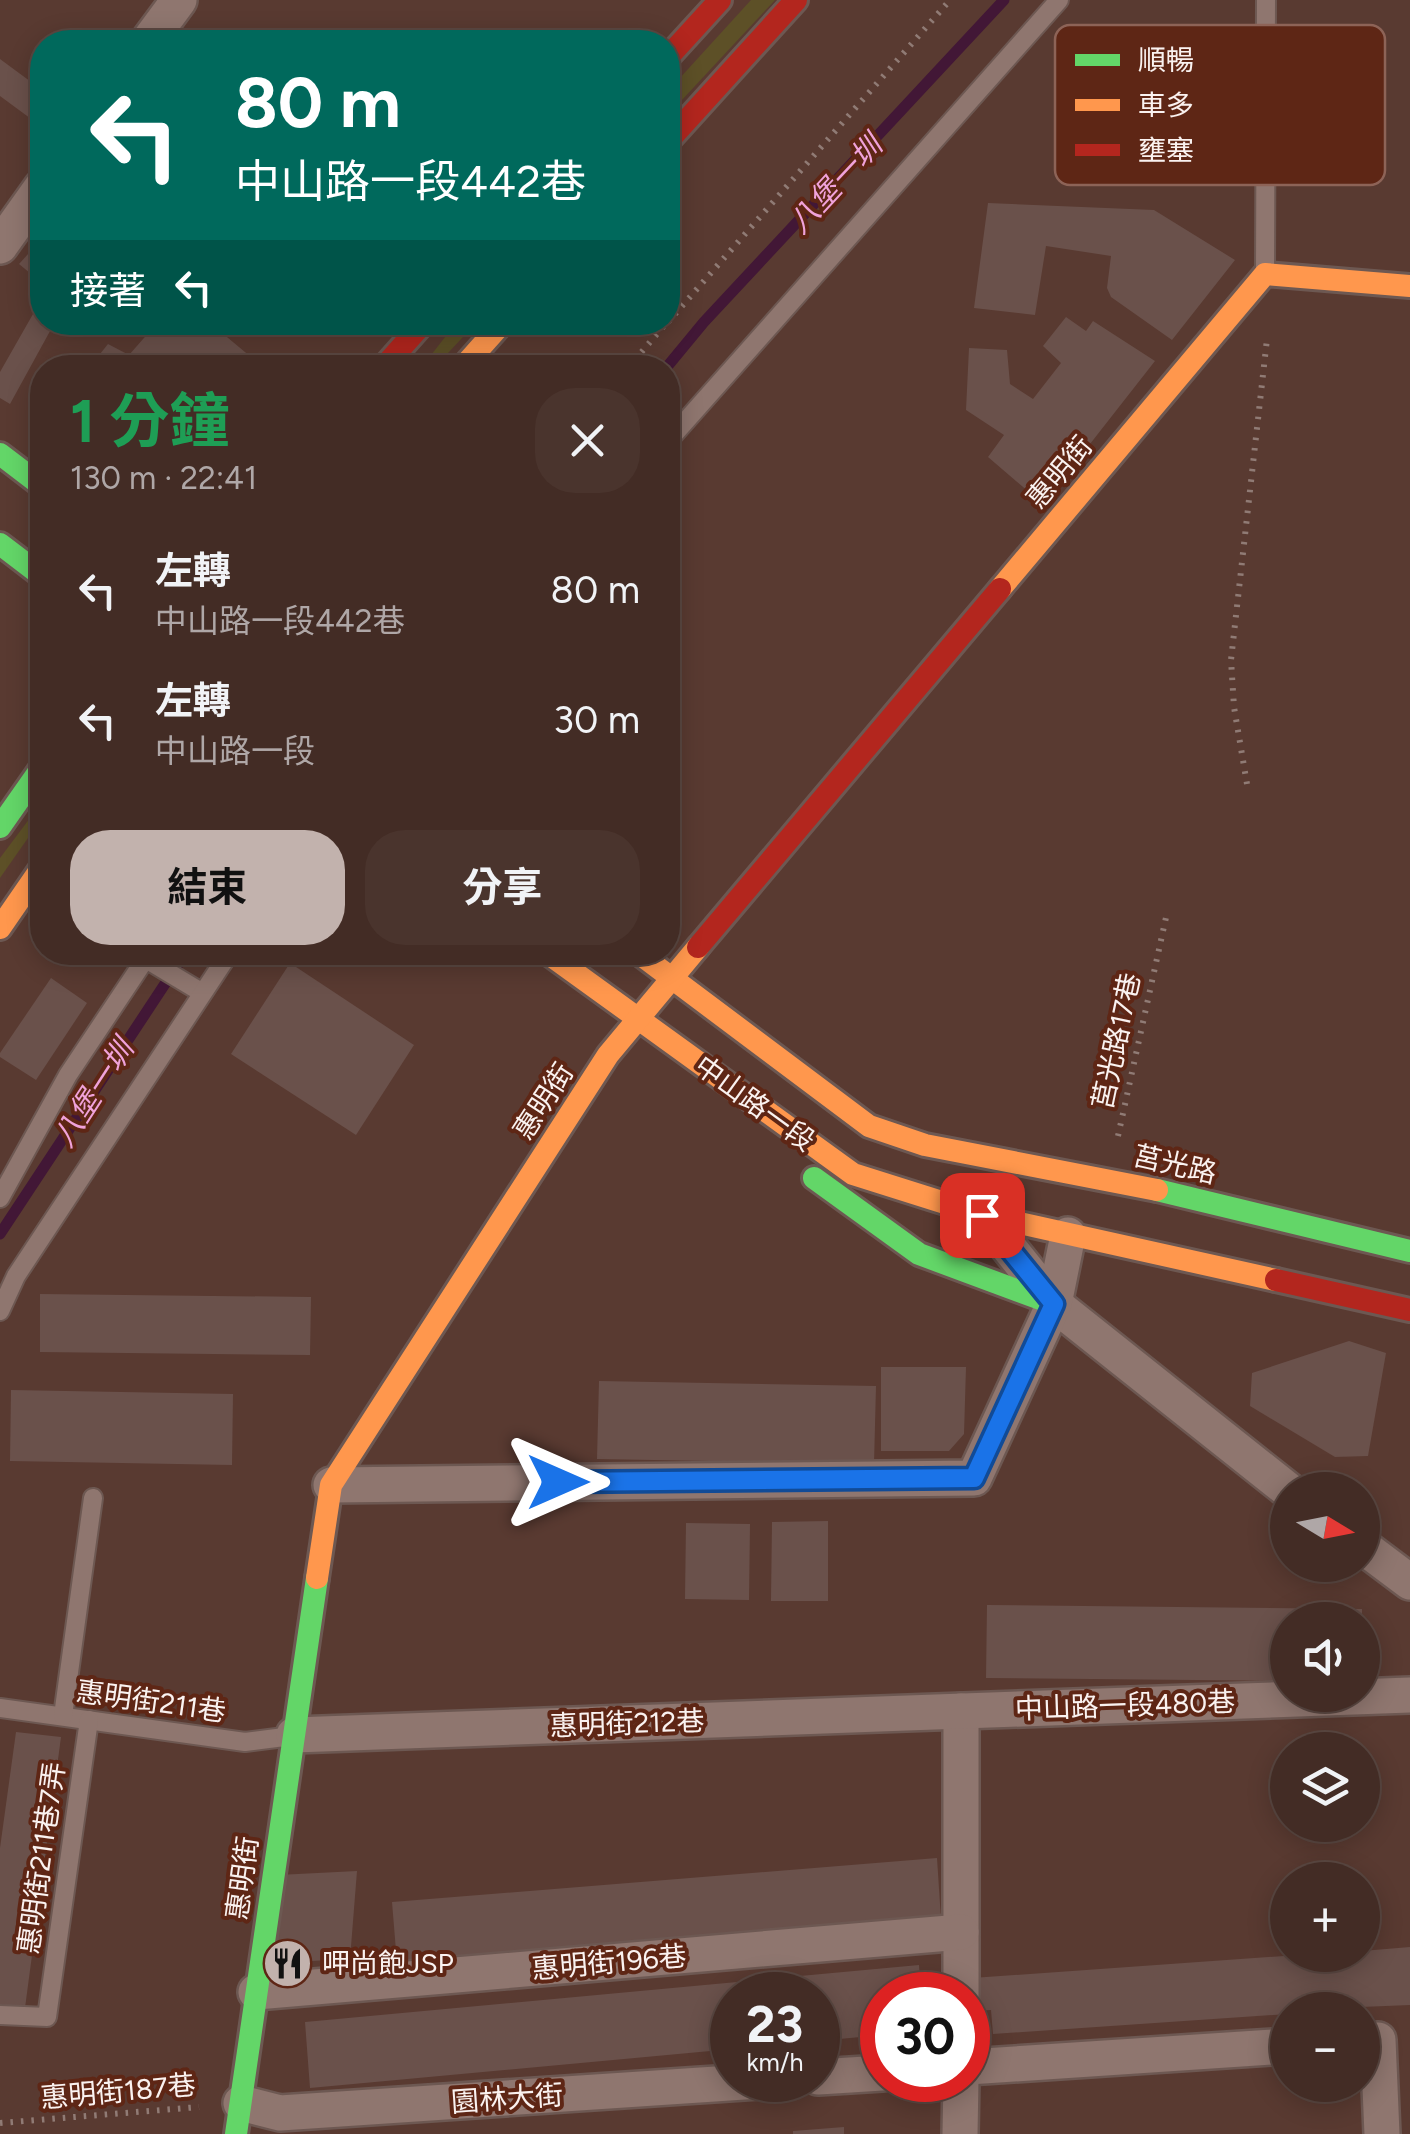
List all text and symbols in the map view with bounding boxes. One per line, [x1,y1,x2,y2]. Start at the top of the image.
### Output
legend [1055,25,1385,185]
text: 順暢 [1138,43,1194,77]
text: 80 m [235,60,401,145]
icon: left [70,70,200,200]
text: 車多 [1138,88,1194,122]
water label: 八堡一圳 [781,125,892,240]
text: 壅塞 [1138,133,1194,167]
text: 中山路一段442巷 [235,154,586,208]
icon: left [166,260,221,315]
text: 接著 [70,268,146,314]
text: 1 分鐘 [70,385,230,457]
button: close [535,388,640,493]
street label: 惠明街 [1019,429,1099,515]
text: 130 m · 22:41 [70,459,257,497]
text: 左轉 [155,548,231,594]
icon: left [70,563,125,618]
text: 80 m [551,567,640,613]
text: 中山路一段442巷 [155,602,405,640]
text: 左轉 [155,678,231,724]
icon: left [70,693,125,748]
text: 30 m [553,697,640,743]
text: 中山路一段 [155,732,315,770]
button: 結束 [70,830,345,945]
button: 分享 [365,830,640,945]
street label: 莒光路17巷 [1085,970,1147,1112]
water label: 八堡一圳 [45,1029,143,1153]
street label: 中山路一段 [688,1048,822,1158]
street label: 惠明街 [506,1057,580,1145]
street label: 莒光路 [1130,1138,1220,1190]
pin [940,1173,1025,1258]
icon: arrive [955,1188,1010,1243]
position arrow [506,1430,610,1534]
north arrow [1270,1472,1380,1582]
map controls [1270,1472,1380,2102]
button: sound [1270,1602,1380,1712]
street label: 惠明街211巷 [74,1674,228,1728]
street label: 中山路一段480巷 [1014,1684,1236,1726]
street label: 惠明街212巷 [549,1703,705,1743]
button: layers [1270,1732,1380,1842]
street label: 惠明街211巷7弄 [11,1760,71,1956]
street label: 惠明街 [219,1834,265,1922]
button: + [1270,1862,1380,1972]
restaurant icon: 呷尚飽JSP [261,1937,313,1989]
street label: 惠明街196巷 [530,1938,688,1986]
place label: 呷尚飽JSP [322,1946,454,1980]
speed limit sign: 30 [860,1972,990,2102]
button: − [1270,1992,1380,2102]
text: 23 [747,1994,803,2055]
text: km/h [746,2047,804,2077]
street label: 惠明街187巷 [39,2067,197,2115]
street label: 園林大街 [450,2077,564,2119]

